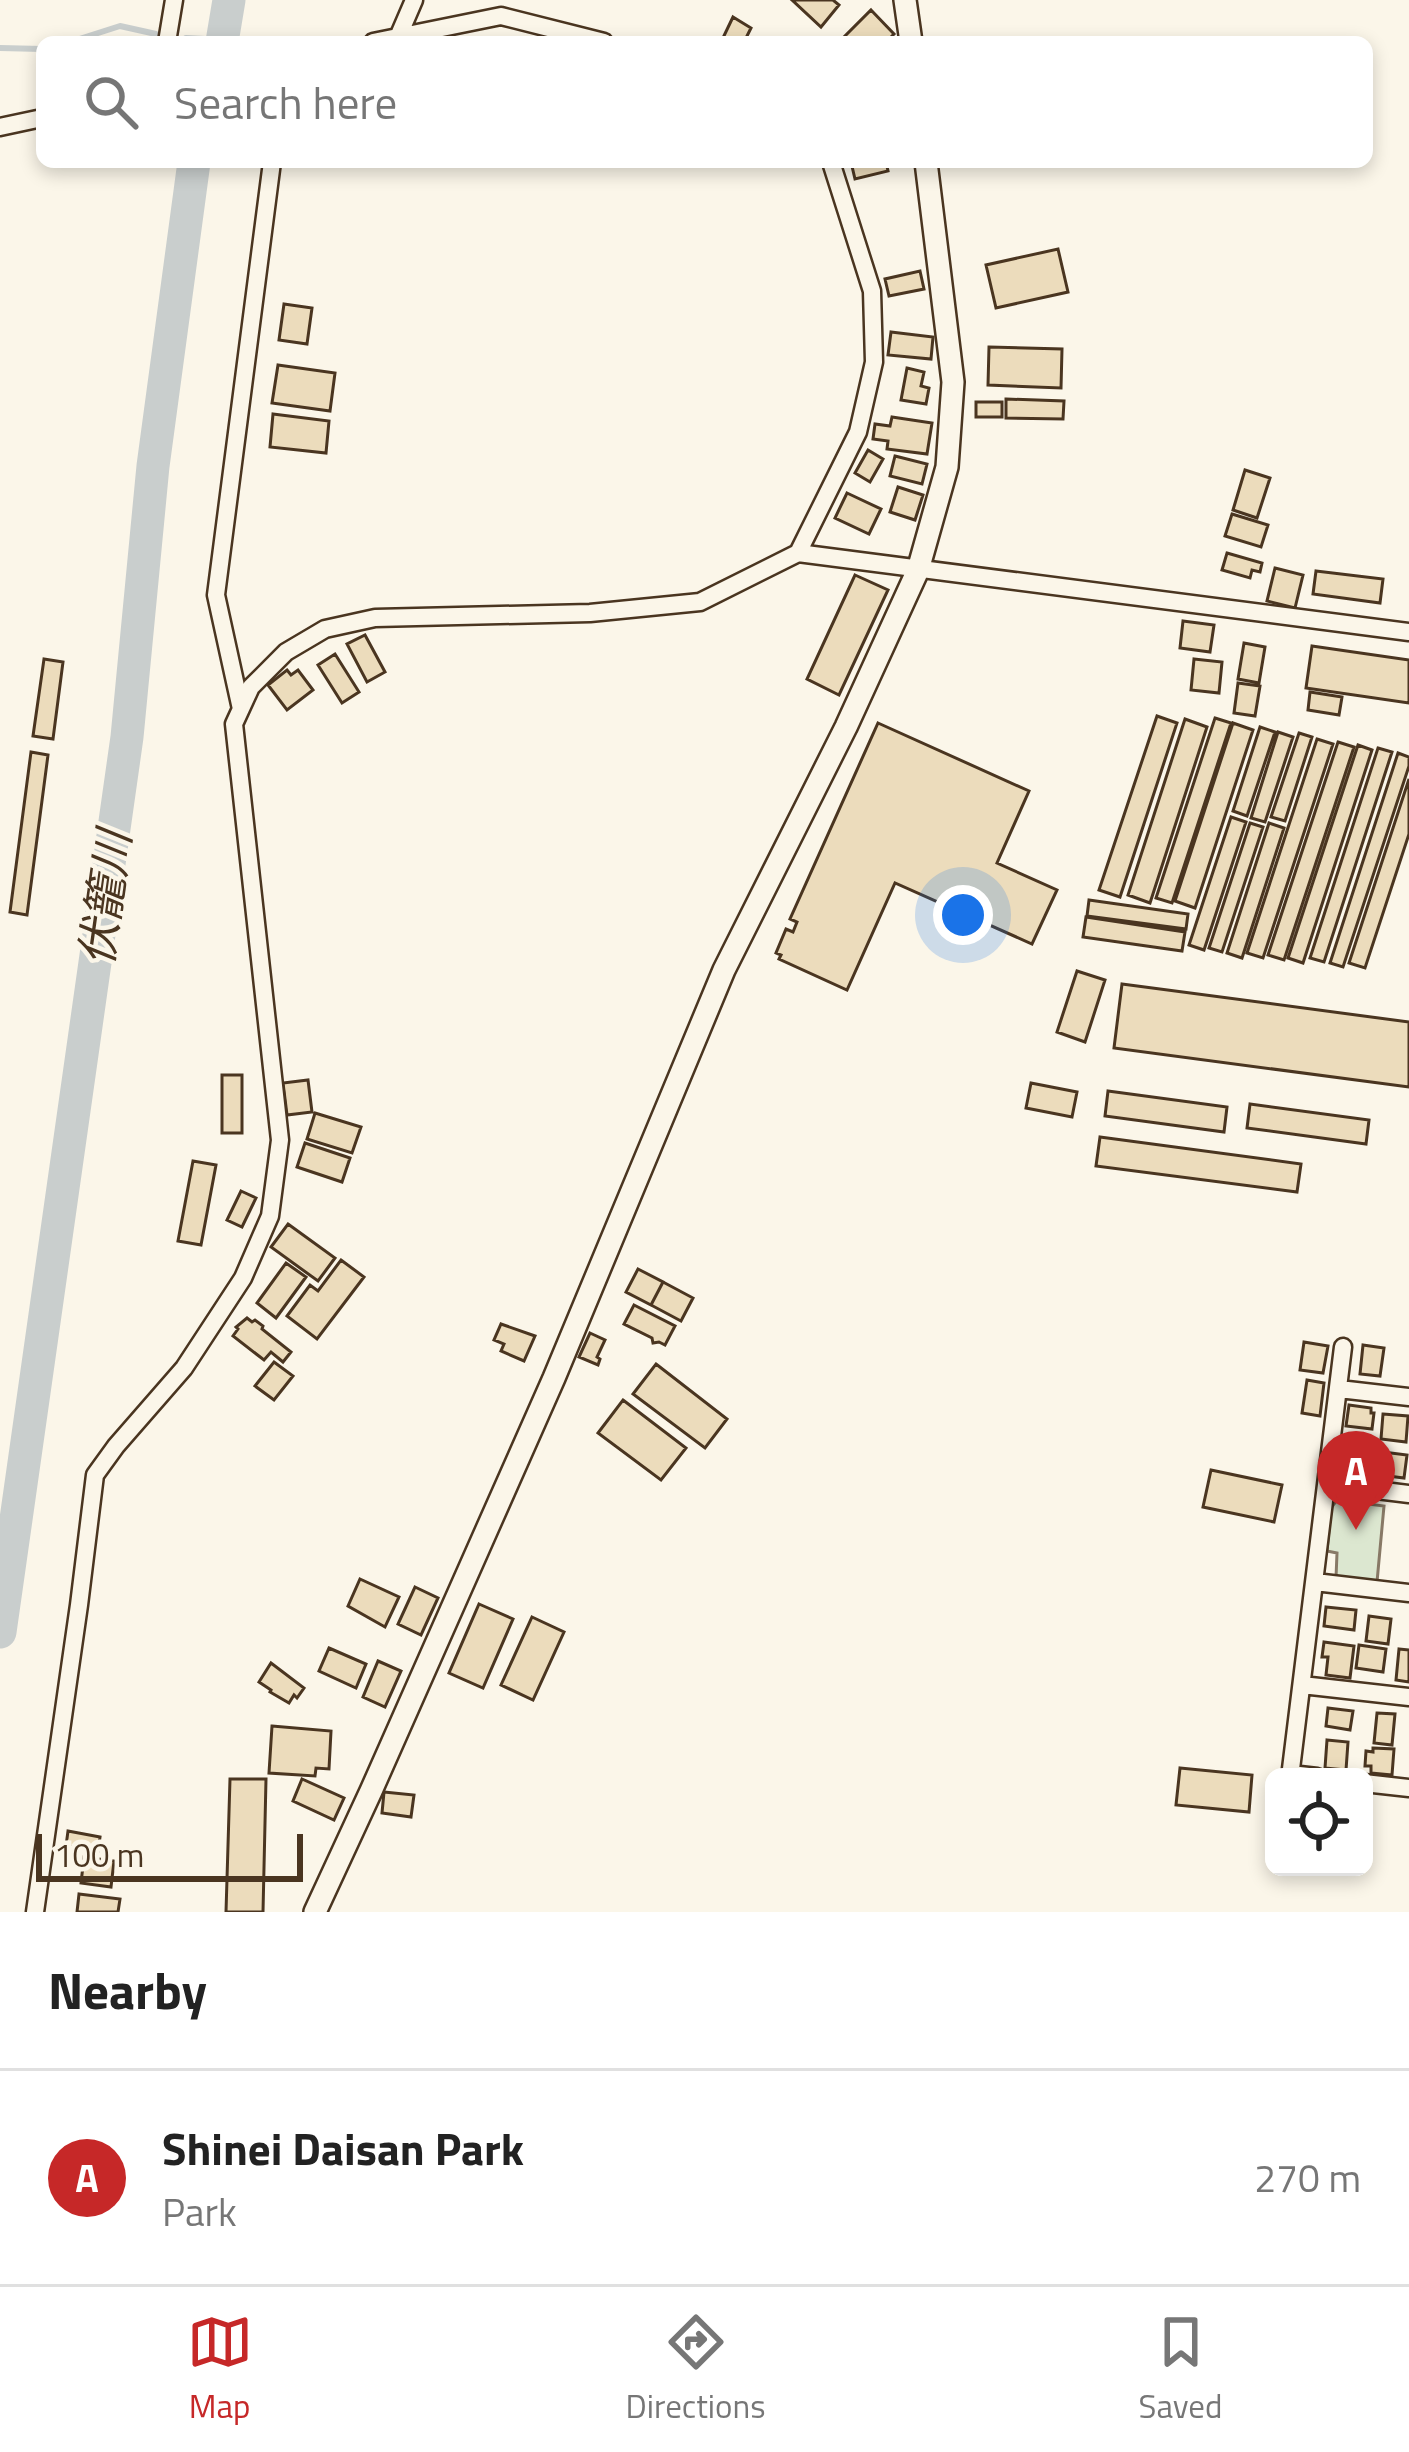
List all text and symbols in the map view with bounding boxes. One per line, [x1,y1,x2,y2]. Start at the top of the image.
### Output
search box [36,36,1373,168]
text: Search here [174,68,397,136]
icon: search [78,69,144,135]
water label: 伏籠川 [61,822,148,970]
your location [933,885,993,945]
pin: A [1317,1431,1395,1530]
map controls [1265,1768,1373,1876]
button: locate [1265,1768,1373,1876]
scale bar [36,1828,303,1881]
text: 100 m [54,1830,144,1880]
text: Nearby [48,1951,207,2029]
text: Shinei Daisan Park [162,2114,524,2182]
text: A [75,2148,99,2207]
text: 270 m [1254,2148,1361,2207]
text: Park [162,2182,237,2241]
tab: Map [187,2309,253,2431]
tab: Directions [626,2309,766,2431]
tab: Saved [1139,2309,1222,2431]

